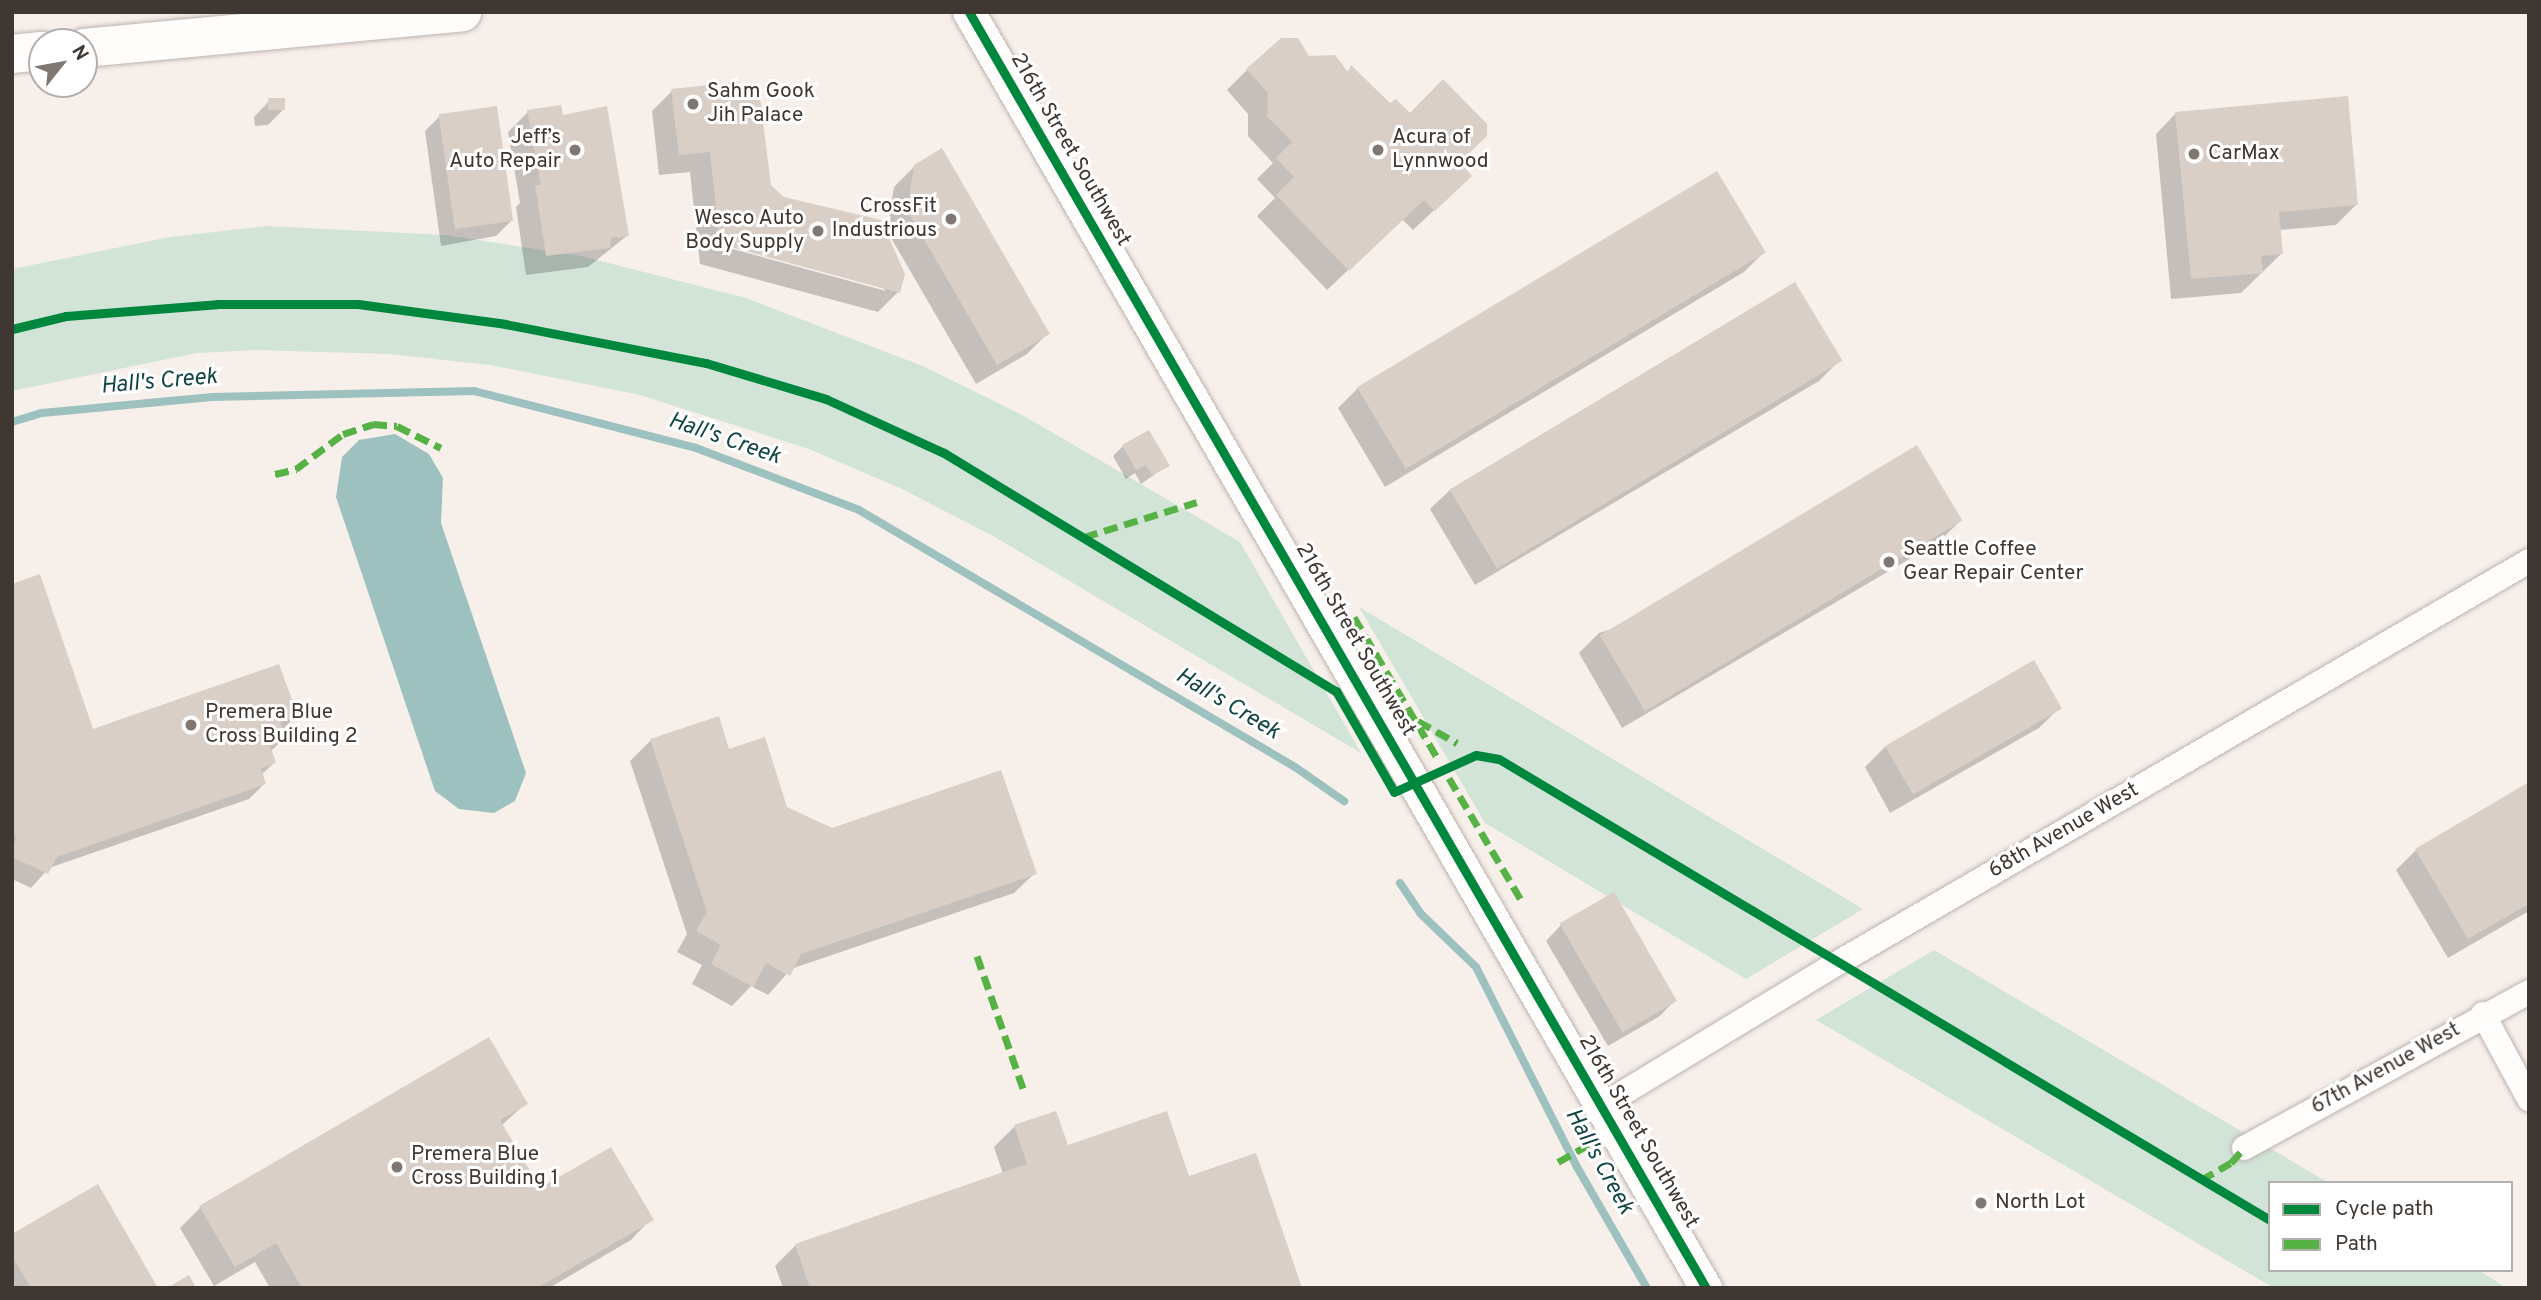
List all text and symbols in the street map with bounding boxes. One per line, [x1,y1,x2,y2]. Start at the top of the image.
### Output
north arrow [28,28,98,98]
text: N [65,41,93,65]
street label: 216th Street Southwest [1004,49,1136,251]
place label: Sahm Gook Jih Palace [707,79,815,129]
marker: Sahm Gook Jih Palace [685,96,701,112]
place label: Jeff’s Auto Repair [449,125,561,175]
place label: Acura of Lynnwood [1392,125,1489,175]
place label: CarMax [2208,141,2280,167]
marker: Jeff’s Auto Repair [567,142,583,158]
marker: Acura of Lynnwood [1370,142,1386,158]
marker: CarMax [2186,146,2202,162]
place label: CrossFit Industrious [832,194,937,244]
place label: Wesco Auto Body Supply [685,206,804,256]
marker: CrossFit Industrious [943,211,959,227]
marker: Wesco Auto Body Supply [810,223,826,239]
water label: Hall's Creek [100,364,218,402]
water label: Hall's Creek [664,408,784,472]
place label: Seattle Coffee Gear Repair Center [1903,537,2084,587]
street label: 216th Street Southwest [1289,539,1421,741]
marker: Seattle Coffee Gear Repair Center [1881,554,1897,570]
water label: Hall's Creek [1170,663,1284,747]
place label: Premera Blue Cross Building 2 [205,700,358,750]
marker: Premera Blue Cross Building 2 [183,717,199,733]
street label: 68th Avenue West [1984,778,2144,884]
street label: 67th Avenue West [2307,1017,2465,1121]
street label: 216th Street Southwest [1572,1031,1704,1233]
water label: Hall's Creek [1558,1104,1638,1220]
place label: Premera Blue Cross Building 1 [411,1142,559,1192]
marker: Premera Blue Cross Building 1 [389,1159,405,1175]
legend [2268,1181,2513,1272]
place label: North Lot [1995,1190,2085,1216]
marker: North Lot [1973,1195,1989,1211]
text: Cycle path [2335,1196,2434,1223]
text: Path [2335,1231,2378,1258]

